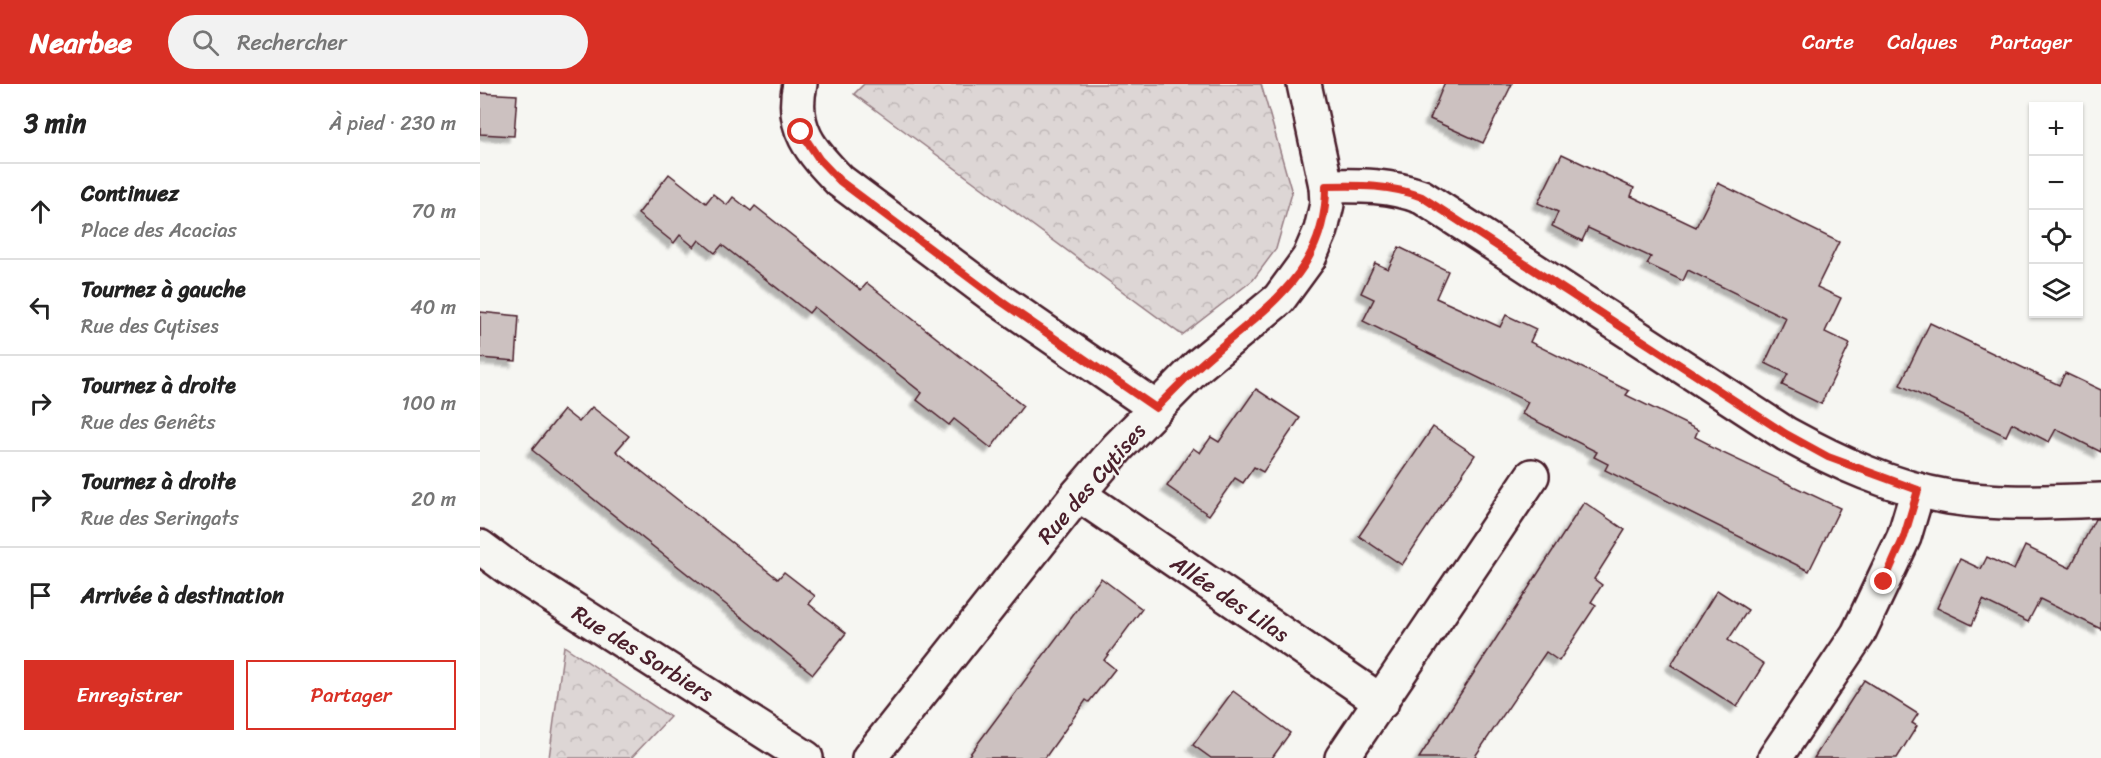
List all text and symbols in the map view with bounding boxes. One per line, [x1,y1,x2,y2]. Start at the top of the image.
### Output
search box [168,15,588,69]
text: Nearbee [30,18,132,67]
text: Rechercher [237,23,347,62]
text: Carte [1802,23,1854,61]
text: Calques [1887,23,1957,61]
text: Partager [1990,23,2071,61]
icon: search [189,26,222,59]
text: 3 min [24,100,86,146]
map controls [2029,102,2083,318]
button: + [2029,102,2083,156]
text: À pied · 230 m [329,106,456,141]
route start [787,118,813,144]
button: − [2029,156,2083,210]
text: Continuez [81,174,179,213]
text: 70 m [411,194,456,229]
icon: ahead [24,195,57,228]
button: locate [2029,210,2083,264]
text: Place des Acacias [81,213,237,248]
button: layers [2029,264,2083,318]
text: Tournez à gauche [81,270,246,309]
text: 40 m [410,290,456,325]
icon: left [24,291,57,324]
text: Rue des Cytises [81,309,219,344]
text: Tournez à droite [81,366,236,405]
text: 100 m [402,386,456,421]
icon: right [24,387,57,420]
text: Rue des Genêts [81,405,216,440]
street label: Rue des Cytises [1027,413,1156,553]
text: Tournez à droite [81,462,236,501]
text: 20 m [411,482,456,517]
icon: right [24,483,57,516]
text: Rue des Seringats [81,501,239,536]
street label: Allée des Lilas [1161,543,1297,653]
route end [1870,568,1896,594]
text: Arrivée à destination [81,576,284,615]
icon: arrive [24,579,57,612]
street label: Rue des Sorbiers [564,594,721,713]
button: Enregistrer [24,660,234,730]
button: Partager [246,660,456,730]

